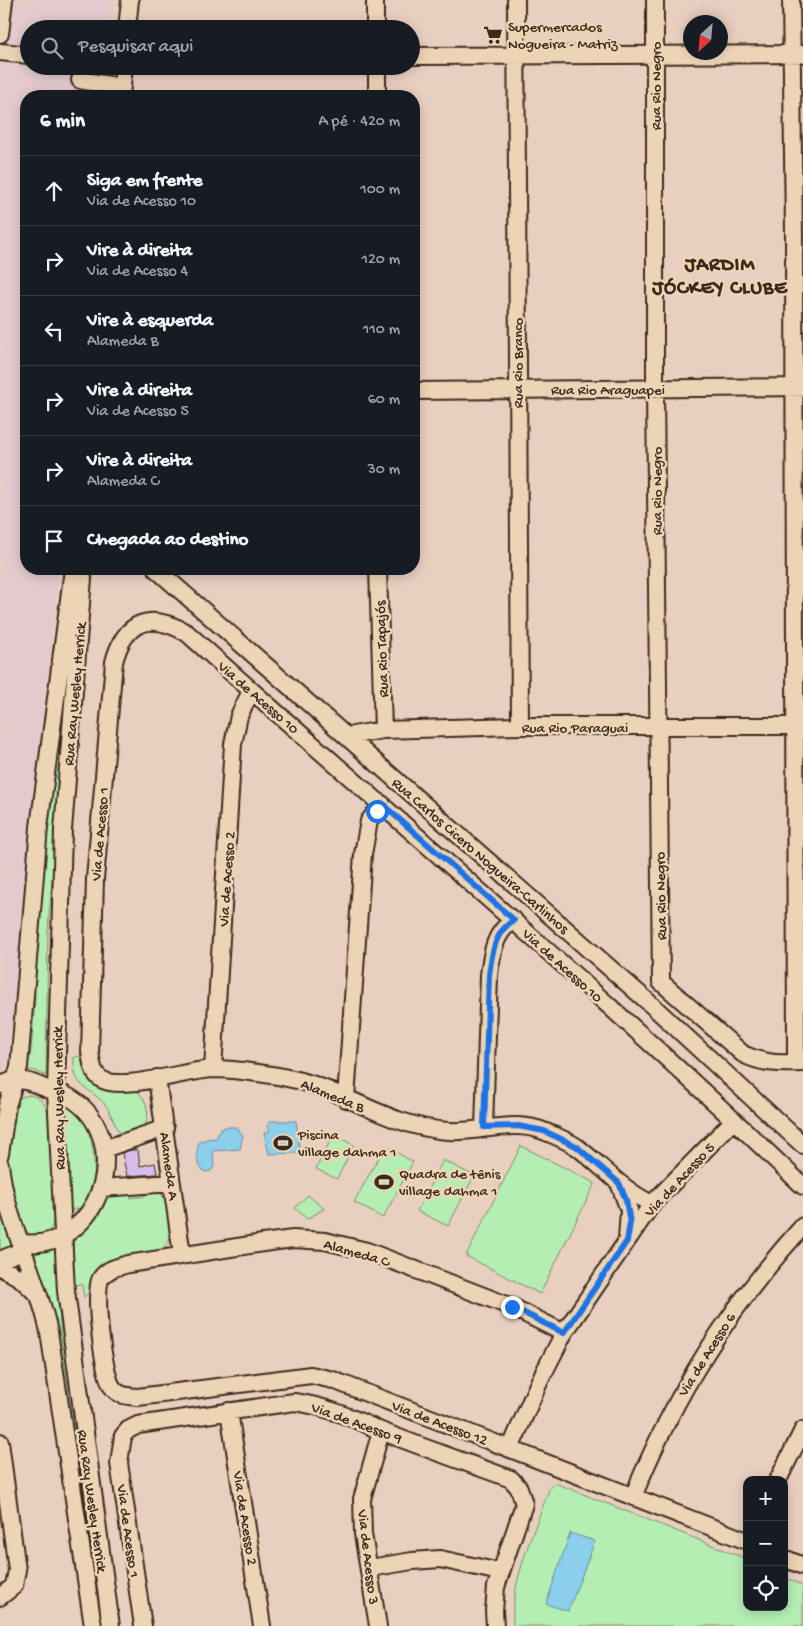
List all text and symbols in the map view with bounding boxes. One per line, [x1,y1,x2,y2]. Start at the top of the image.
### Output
north arrow [683,15,728,60]
place label: Supermercados Nogueira - Matriz [508,19,618,54]
search box [20,20,420,75]
supermarket icon: Supermercados Nogueira - Matriz [482,24,504,46]
icon: search [38,34,66,62]
text: Pesquisar aqui [78,36,193,59]
street label: Rua Rio Negro [648,42,666,130]
text: 6 min [40,110,85,135]
text: A pé · 420 m [318,113,400,132]
text: Siga em frente [87,170,203,193]
icon: ahead [40,177,68,205]
text: 100 m [360,181,400,200]
text: Via de Acesso 10 [87,193,196,212]
text: Vire à direita [87,240,192,263]
icon: right [40,247,68,275]
text: 120 m [361,251,400,270]
district label: JARDIM JÓCKEY CLUBE [651,255,788,301]
text: Via de Acesso 4 [87,263,188,282]
text: Vire à esquerda [87,310,213,333]
icon: left [40,317,68,345]
street label: Rua Rio Branco [510,318,528,408]
text: 110 m [363,321,400,340]
text: Alameda B [87,333,159,352]
text: Vire à direita [87,380,192,403]
street label: Rua Rio Araguapei [551,382,665,400]
icon: right [40,387,68,415]
text: 60 m [368,391,400,410]
text: Via de Acesso 5 [87,403,189,422]
street label: Rua Rio Negro [649,447,667,535]
text: Vire à direita [87,450,192,473]
icon: right [40,457,68,485]
text: 30 m [367,461,400,480]
text: Alameda C [87,473,159,492]
icon: arrive [40,527,68,555]
text: Chegada ao destino [87,529,248,552]
street label: Rua Rio Tapajós [372,600,394,698]
street label: Rua Ray Wesley Herrick [61,620,91,767]
street label: Via de Acesso 10 [212,658,303,739]
street label: Rua Rio Paraguai [522,720,628,738]
street label: Rua Carlos Cicero Nogueira-Carlinhos [387,775,572,939]
street label: Via de Acesso 1 [88,787,114,883]
route start [366,800,389,823]
street label: Via de Acesso 2 [216,831,240,928]
street label: Rua Rio Negro [652,851,672,940]
street label: Via de Acesso 10 [517,925,606,1008]
street label: Rua Ray Wesley Herrick [50,1025,70,1170]
street label: Alameda B [298,1076,367,1118]
place label: Piscina village dahma 1 [297,1127,396,1162]
street label: Alameda A [154,1131,182,1203]
sports icon: Piscina village dahma 1 [272,1132,294,1154]
street label: Via de Acesso 5 [641,1139,720,1222]
place label: Quadra de tênis village dahma 1 [399,1166,501,1201]
sports icon: Quadra de tênis village dahma 1 [373,1171,395,1193]
street label: Alameda C [321,1236,392,1272]
route end [501,1296,524,1319]
street label: Via de Acesso 6 [674,1310,741,1401]
street label: Via de Acesso 12 [388,1397,490,1450]
street label: Via de Acesso 9 [308,1399,405,1449]
street label: Rua Ray Wesley Herrick [72,1429,110,1575]
street label: Via de Acesso 2 [228,1469,260,1567]
map controls [743,1476,788,1611]
button: + [743,1476,788,1521]
street label: Via de Acesso 1 [111,1483,142,1579]
street label: Via de Acesso 3 [352,1508,382,1606]
button: − [743,1521,788,1566]
button: locate [743,1566,788,1611]

